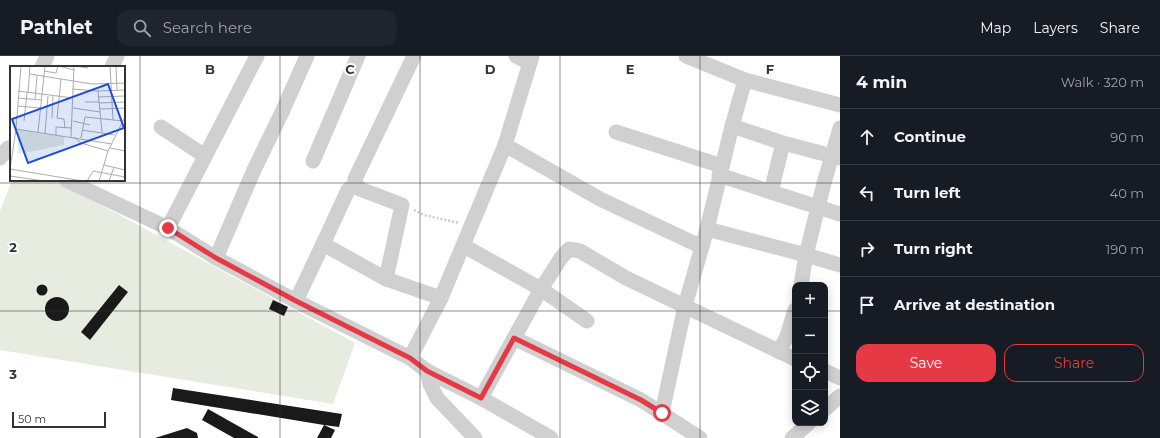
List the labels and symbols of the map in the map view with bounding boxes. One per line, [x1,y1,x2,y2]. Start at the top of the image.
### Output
text: B [205,61,215,77]
text: C [345,61,355,77]
text: D [485,61,496,77]
text: E [626,61,635,77]
text: F [766,61,774,77]
inset map [10,66,125,181]
route end [159,219,177,237]
text: 2 [9,239,17,255]
text: 3 [8,366,17,382]
route start [653,404,671,422]
scale bar [12,410,106,429]

